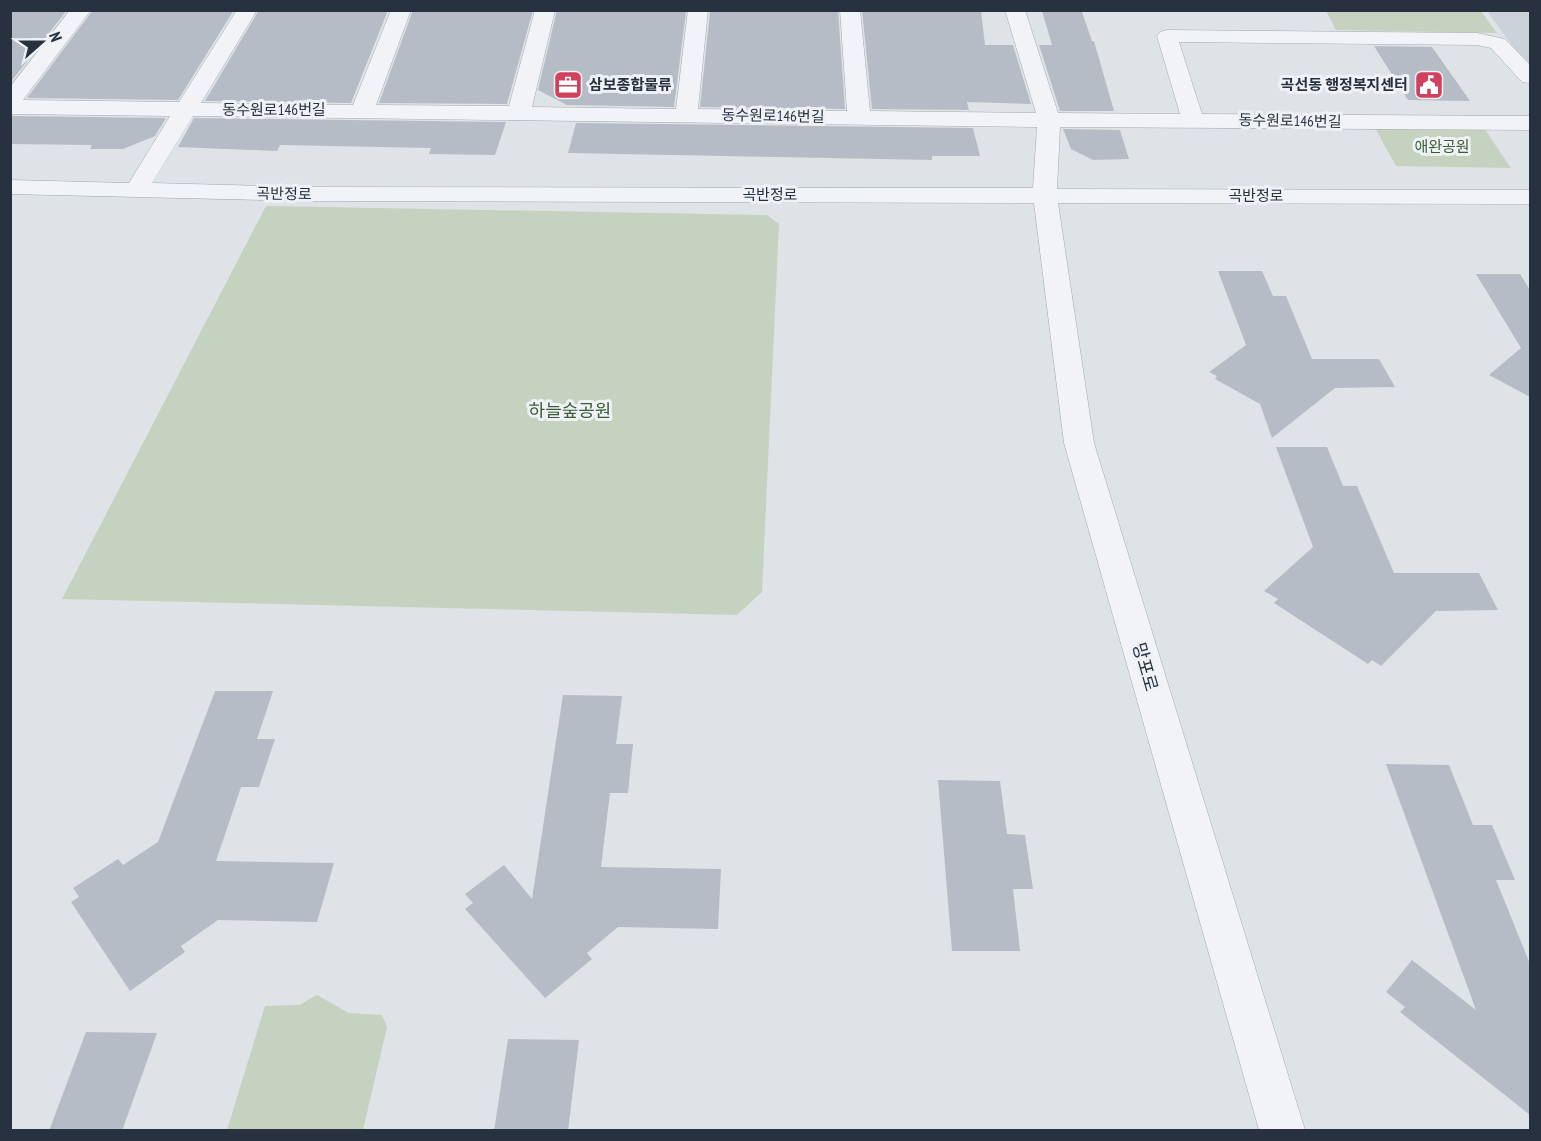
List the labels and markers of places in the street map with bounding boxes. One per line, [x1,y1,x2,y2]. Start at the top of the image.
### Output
office icon: 삼보종합물류 [552,69,584,101]
public building icon: 곡선동 행정복지센터 [1413,69,1445,101]
place label: 삼보종합물류 [589,75,672,94]
place label: 곡선동 행정복지센터 [1281,75,1408,94]

